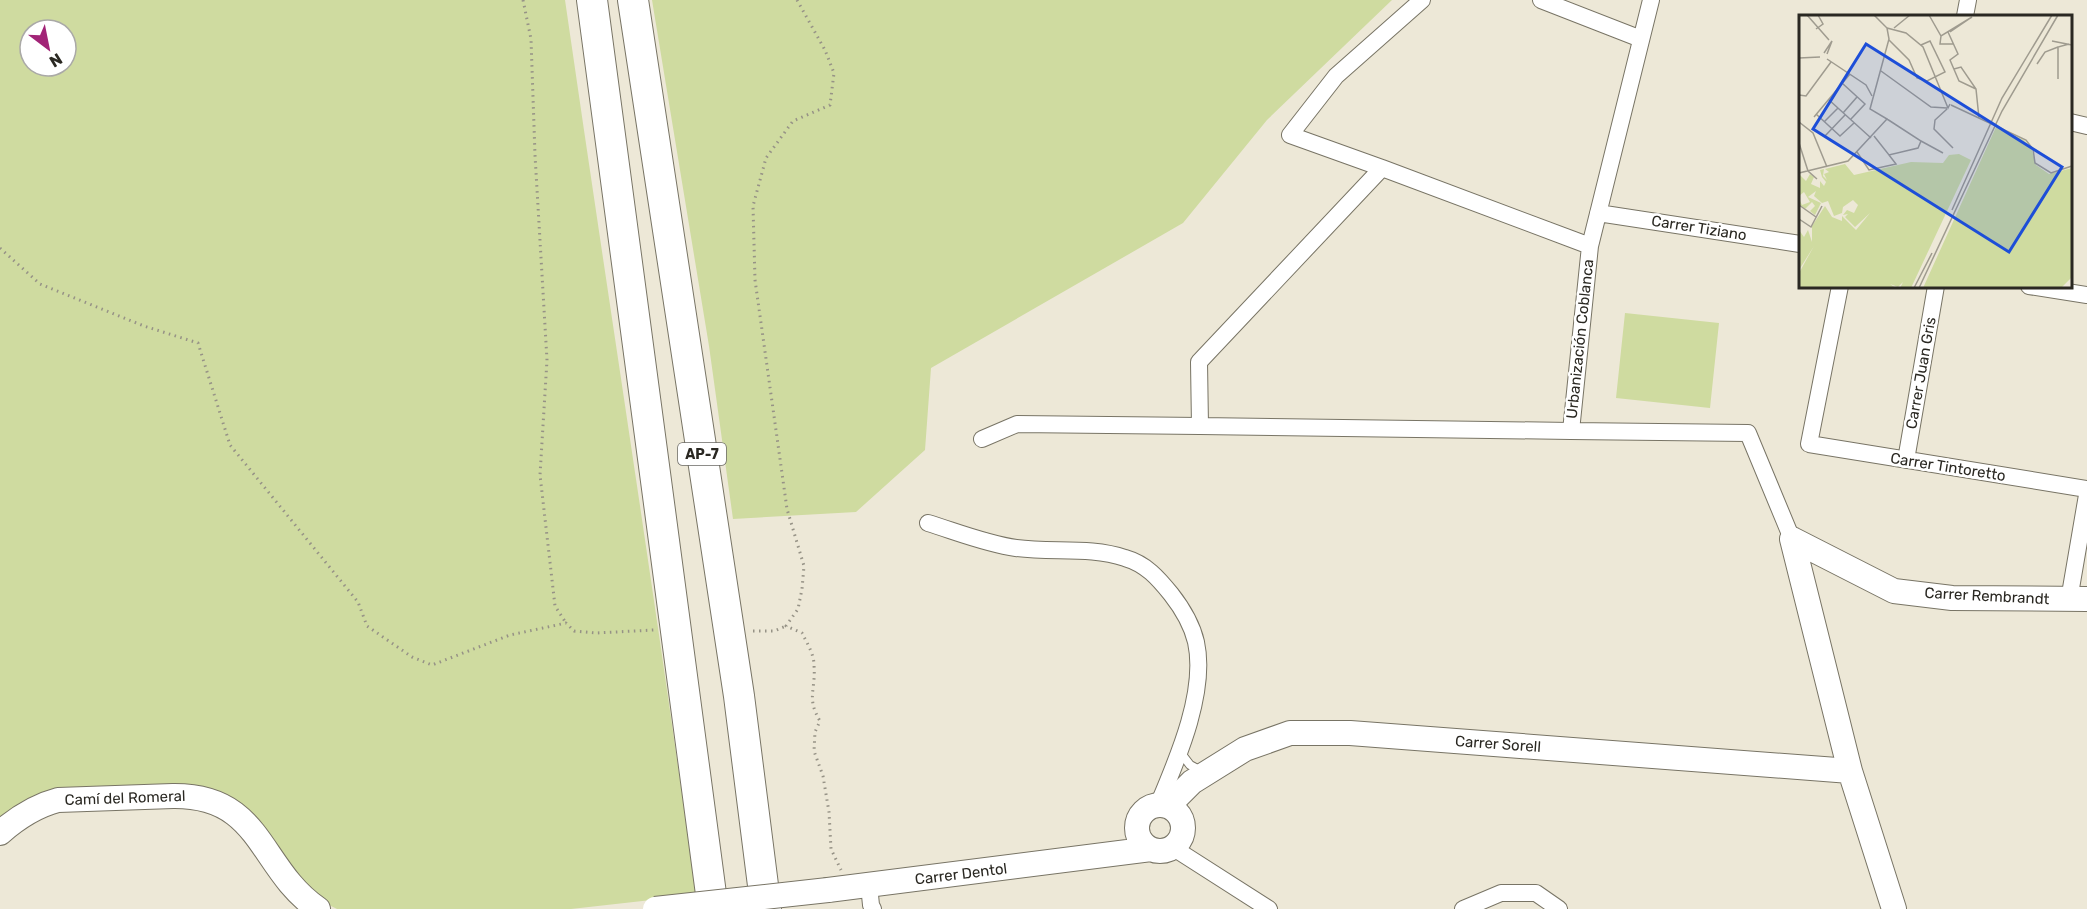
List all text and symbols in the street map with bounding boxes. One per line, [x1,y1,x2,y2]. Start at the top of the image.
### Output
inset map [1799,15,2072,288]
north arrow [18,18,78,78]
text: N [46,49,66,71]
street label: Carrer Tiziano [1650,212,1748,244]
street label: Urbanización Coblanca [1563,258,1597,420]
street label: Carrer Juan Gris [1902,315,1940,431]
road number: AP-7 [678,443,726,465]
street label: Carrer Tintoretto [1889,449,2007,485]
street label: Carrer Rembrandt [1924,584,2050,608]
street label: Carrer Sorell [1454,732,1542,756]
street label: Camí del Romeral [64,787,186,809]
street label: Carrer Dentol [914,859,1008,889]

